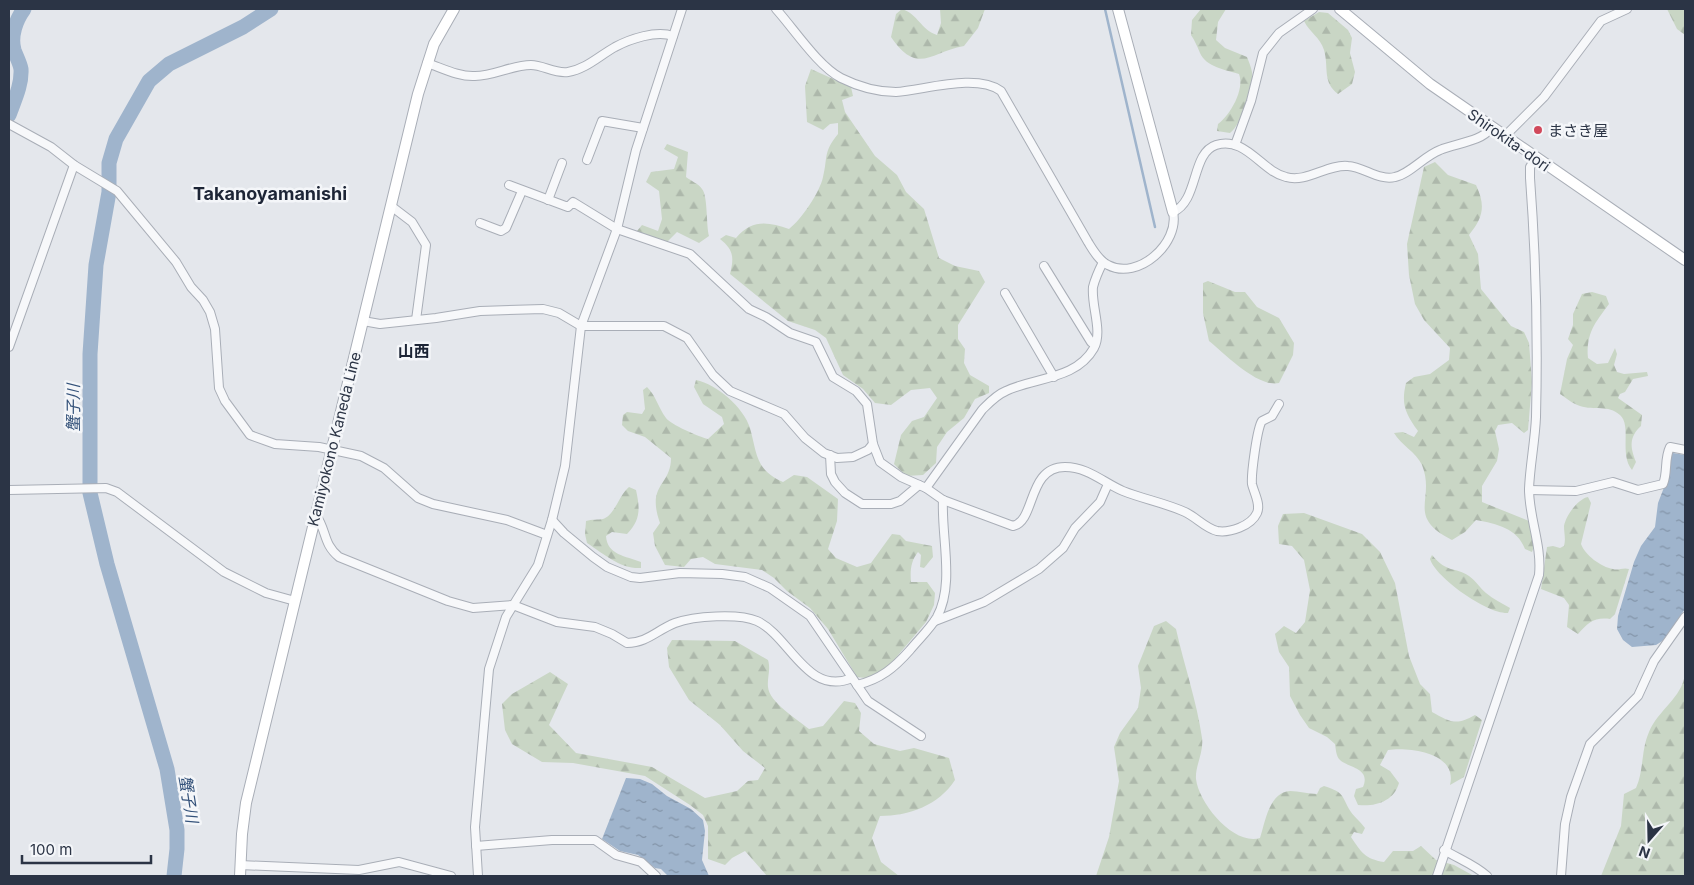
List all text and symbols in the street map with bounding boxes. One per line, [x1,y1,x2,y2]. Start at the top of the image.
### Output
street label: Shirokita-dori [1464,105,1554,175]
place label: まさき屋 [1548,121,1608,140]
marker: まさき屋 [1532,124,1544,136]
district label: Takanoyamanishi [193,183,347,204]
district label: 山西 [398,341,430,361]
street label: Kamiyokono Kaneda Line [303,350,365,528]
water label: 蟹子川 [63,382,83,432]
water label: 蟹子川 [175,774,203,826]
north arrow [1624,815,1674,865]
scale bar [22,832,151,864]
text: 100 m [30,840,72,859]
text: N [1636,843,1652,862]

